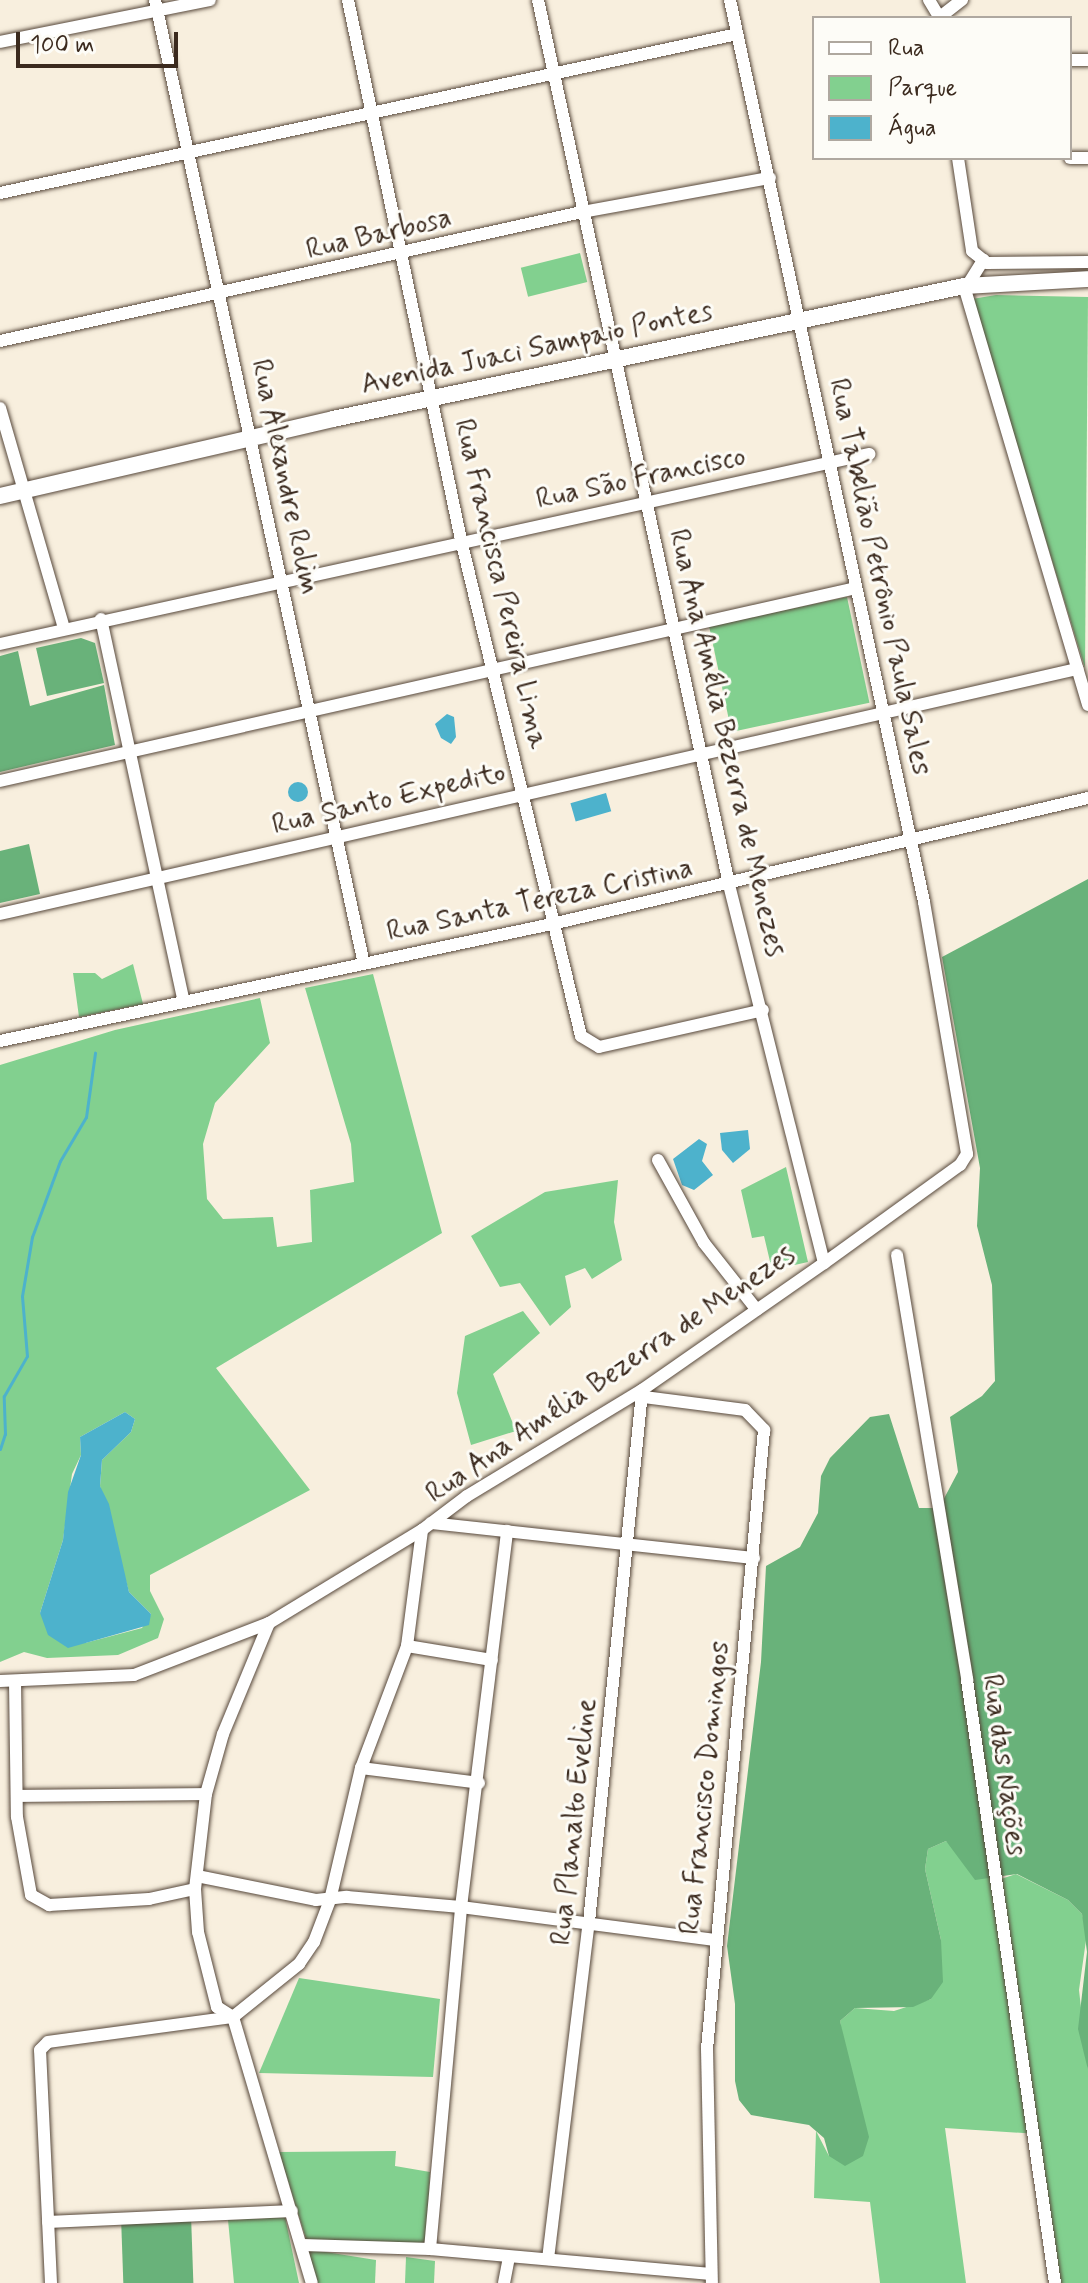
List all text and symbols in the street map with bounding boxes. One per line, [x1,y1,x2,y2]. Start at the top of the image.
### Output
scale bar [20,16,182,66]
legend [812,16,1072,160]
text: 100 m [30,30,94,61]
text: Rua [888,33,925,64]
text: Parque [888,73,957,104]
text: Água [888,113,937,144]
street label: Rua Barbosa [302,202,456,268]
street label: Avenida Juaci Sampaio Pontes [359,296,715,402]
street label: Rua Alexandre Rolim [243,356,325,598]
street label: Rua Tabelião Petrônio Paula Sales [822,383,936,771]
street label: Rua Francisca Pereira Lima [446,417,554,751]
street label: Rua São Francisco [533,440,749,518]
street label: Rua Ana Amélia Bezerra de Menezes [660,523,792,963]
street label: Rua Santo Expedito [272,758,506,842]
street label: Rua Santa Tereza Cristina [386,852,694,950]
street label: Rua Ana Amélia Bezerra de Menezes [418,1237,804,1513]
street label: Rua Francisco Domingos [674,1640,738,1936]
street label: Rua das Nações [974,1673,1032,1857]
street label: Rua Planalto Eveline [546,1699,604,1945]

